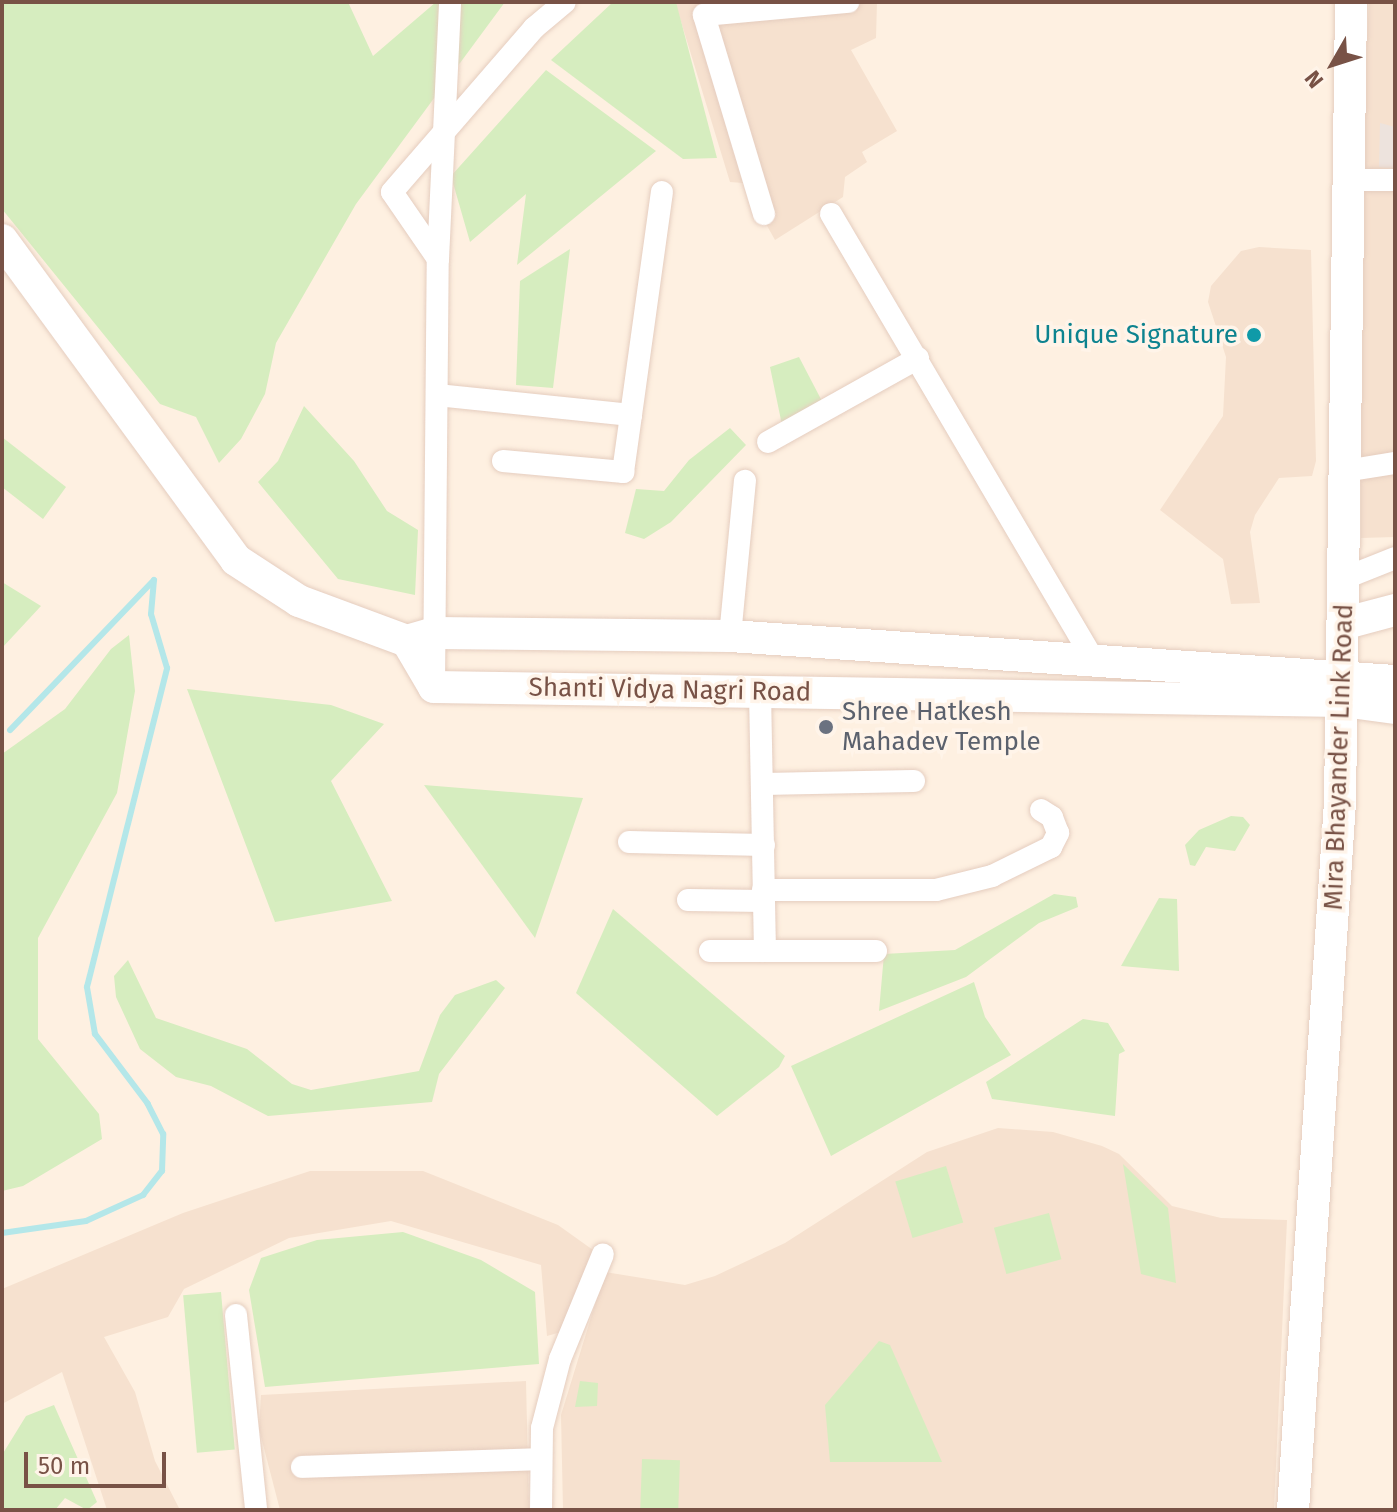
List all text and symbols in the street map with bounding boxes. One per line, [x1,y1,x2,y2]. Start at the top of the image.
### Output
north arrow [1293,24,1373,104]
text: N [1299,65,1329,94]
place label: Unique Signature [1034,319,1238,351]
marker: Unique Signature [1245,326,1263,344]
street label: Mira Bhayander Link Road [1318,603,1360,911]
street label: Shanti Vidya Nagri Road [528,672,812,708]
place label: Shree Hatkesh Mahadev Temple [842,696,1041,758]
marker: Shree Hatkesh Mahadev Temple [817,718,835,736]
scale bar [28,1436,170,1486]
text: 50 m [38,1452,90,1480]

